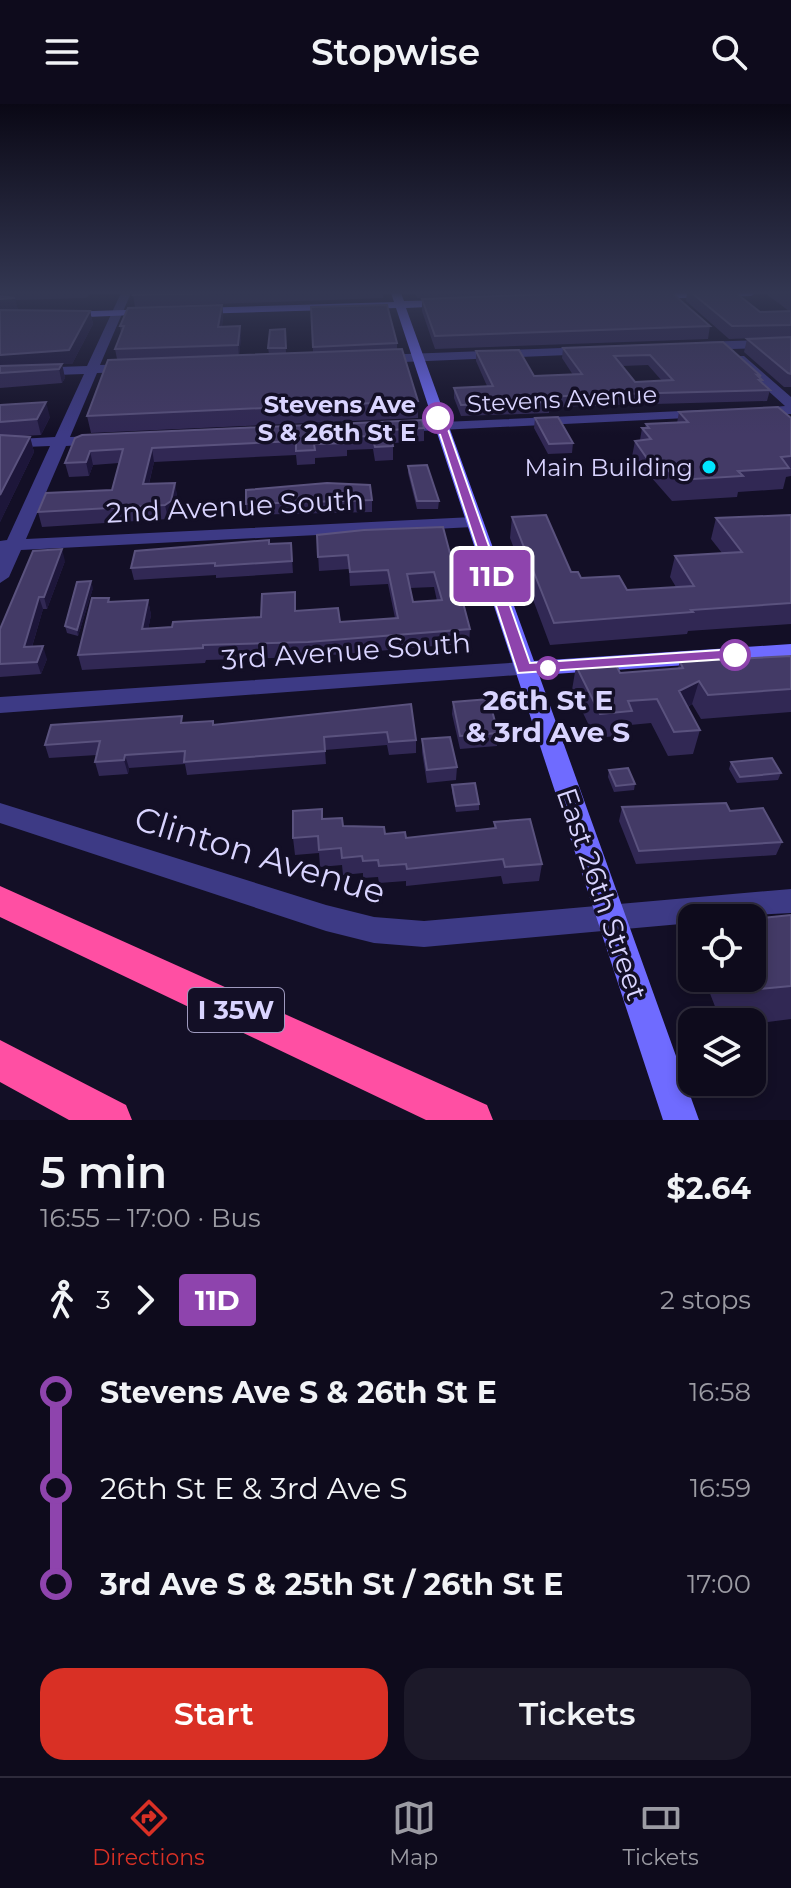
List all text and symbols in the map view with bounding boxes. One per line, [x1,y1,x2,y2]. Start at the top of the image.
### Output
icon: menu [40,30,84,74]
text: Stopwise [311,30,480,74]
icon: search [707,30,751,74]
street label: Stevens Avenue [466,380,658,418]
place label: Stevens Ave S & 26th St E [258,390,416,447]
marker: Stevens Ave S & 26th St E [423,403,453,433]
place label: Main Building [524,453,693,482]
marker: Main Building [700,458,718,476]
street label: 2nd Avenue South [105,482,365,530]
line badge: 11D [446,550,538,602]
text: 11D [469,559,515,593]
street label: 3rd Avenue South [220,625,472,677]
unlabelled marker [720,640,750,670]
marker: 26th St E & 3rd Ave S [537,657,559,679]
place label: 26th St E & 3rd Ave S [466,683,630,749]
street label: East 26th Street [550,783,654,1005]
street label: Clinton Avenue [130,797,390,913]
map controls [678,904,766,1096]
button: locate [678,904,766,992]
road number: I 35W [188,988,284,1032]
button: layers [678,1008,766,1096]
text: 5 min [40,1145,167,1199]
text: $2.64 [667,1170,751,1207]
text: 16:55 – 17:00 · Bus [40,1202,261,1234]
icon: walk [40,1278,84,1322]
icon: forward [123,1278,167,1322]
text: 11D [195,1283,240,1317]
text: 3 [96,1284,111,1316]
text: 2 stops [660,1284,751,1316]
text: Stevens Ave S & 26th St E [100,1374,497,1411]
text: 16:58 [689,1376,751,1408]
text: 26th St E & 3rd Ave S [100,1470,408,1507]
text: 16:59 [690,1472,751,1504]
text: 3rd Ave S & 25th St / 26th St E [100,1566,563,1603]
text: 17:00 [687,1568,751,1600]
button: Start [40,1668,388,1760]
button: Tickets [404,1668,751,1760]
tab: Directions [92,1796,205,1871]
tab: Map [389,1796,438,1871]
tab: Tickets [622,1796,699,1871]

